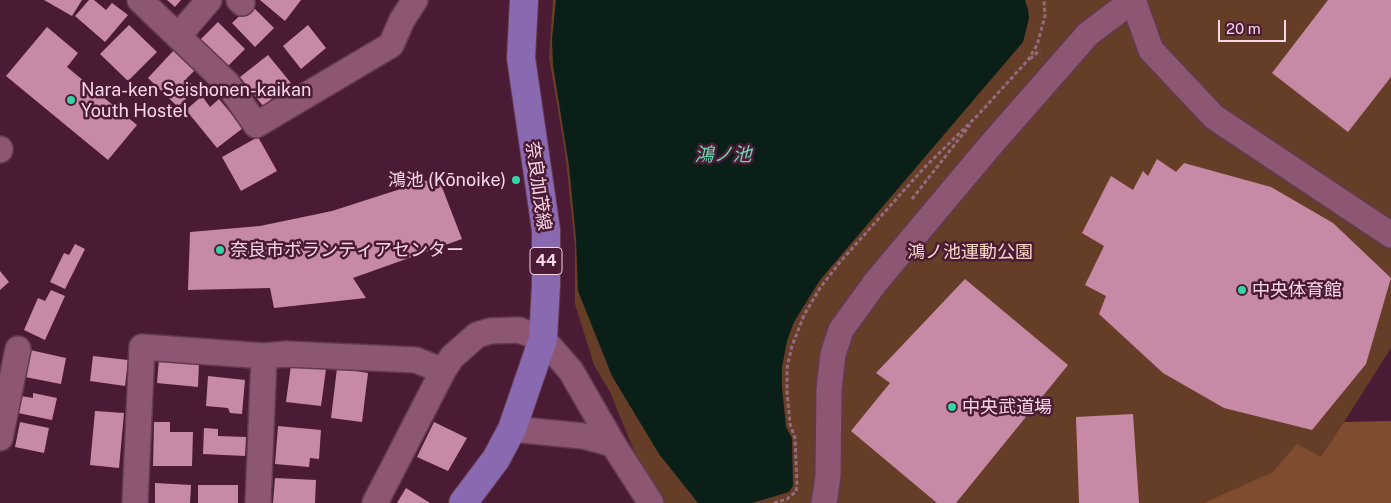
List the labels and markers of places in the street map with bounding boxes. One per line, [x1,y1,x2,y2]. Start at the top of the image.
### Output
place label: Nara-ken Seishonen-kaikan Youth Hostel [81,79,311,122]
marker: Nara-ken Seishonen-kaikan Youth Hostel [65,94,77,106]
place label: 鴻池 (Kōnoike) [388,169,506,191]
marker: 鴻池 (Kōnoike) [510,174,522,186]
place label: 奈良市ボランティアセンター [230,239,464,261]
marker: 奈良市ボランティアセンター [214,244,226,256]
place label: 中央体育館 [1252,279,1342,301]
marker: 中央体育館 [1236,284,1248,296]
place label: 中央武道場 [962,396,1052,418]
marker: 中央武道場 [946,401,958,413]

